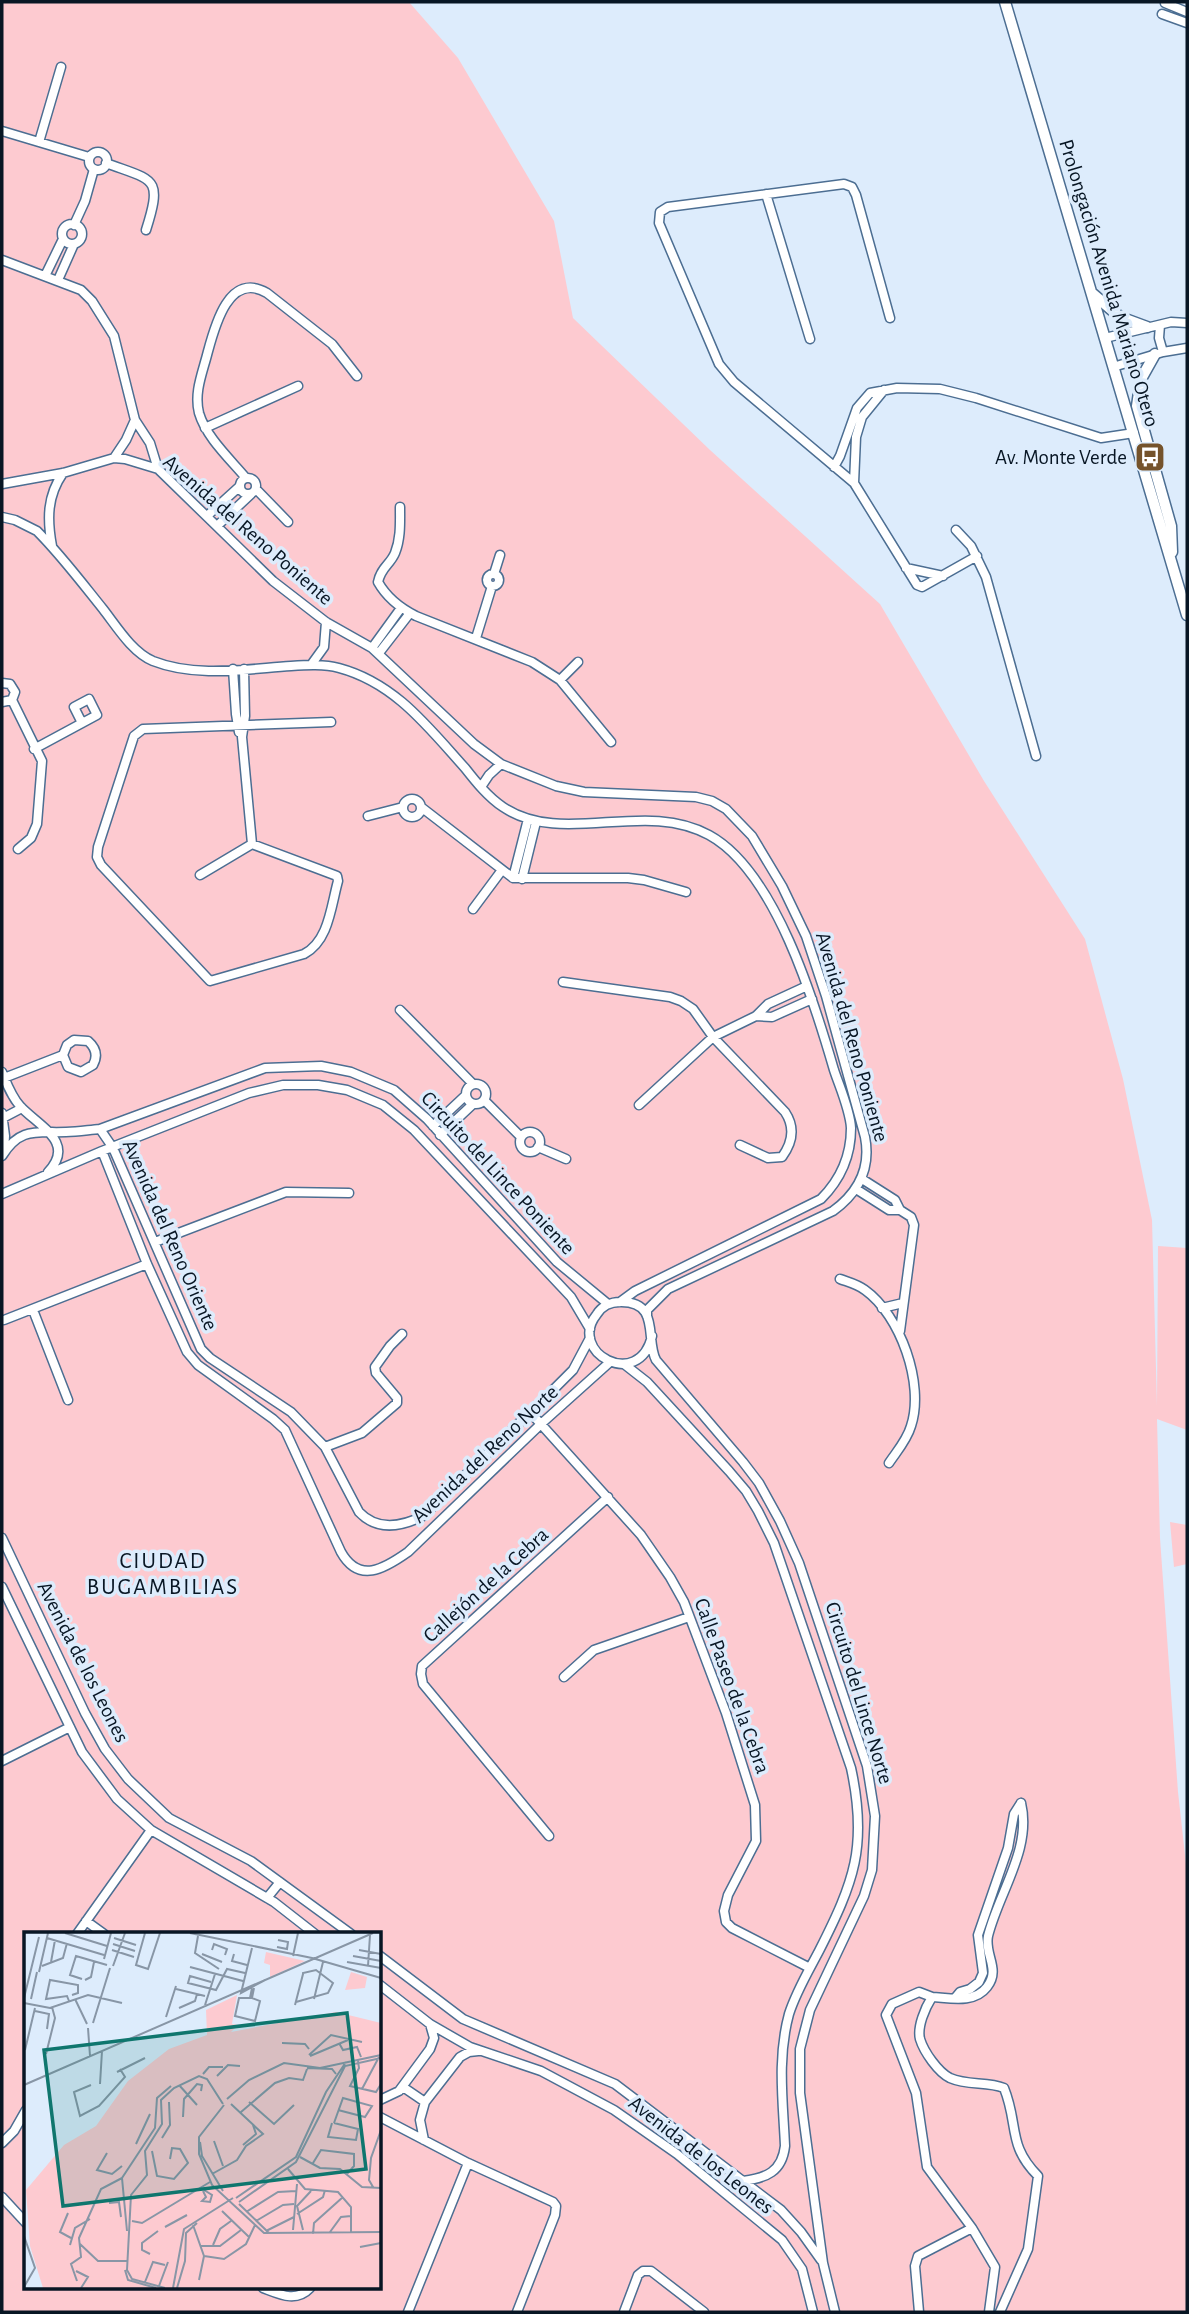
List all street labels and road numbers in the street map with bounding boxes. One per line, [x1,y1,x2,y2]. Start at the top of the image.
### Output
street label: Prolongación Avenida Mariano Otero [1055,137,1163,429]
street label: Avenida del Reno Poniente [159,451,337,609]
street label: Avenida del Reno Poniente [812,930,892,1144]
street label: Circuito del Lince Poniente [417,1087,579,1259]
street label: Avenida del Reno Oriente [118,1137,222,1333]
street label: Avenida del Reno Norte [408,1381,562,1527]
street label: Callejón de la Cebra [419,1523,553,1646]
street label: Avenida de los Leones [33,1578,133,1746]
street label: Calle Paseo de la Cebra [691,1596,774,1777]
street label: Circuito del Lince Norte [821,1600,897,1786]
street label: Avenida de los Leones [625,2092,777,2218]

